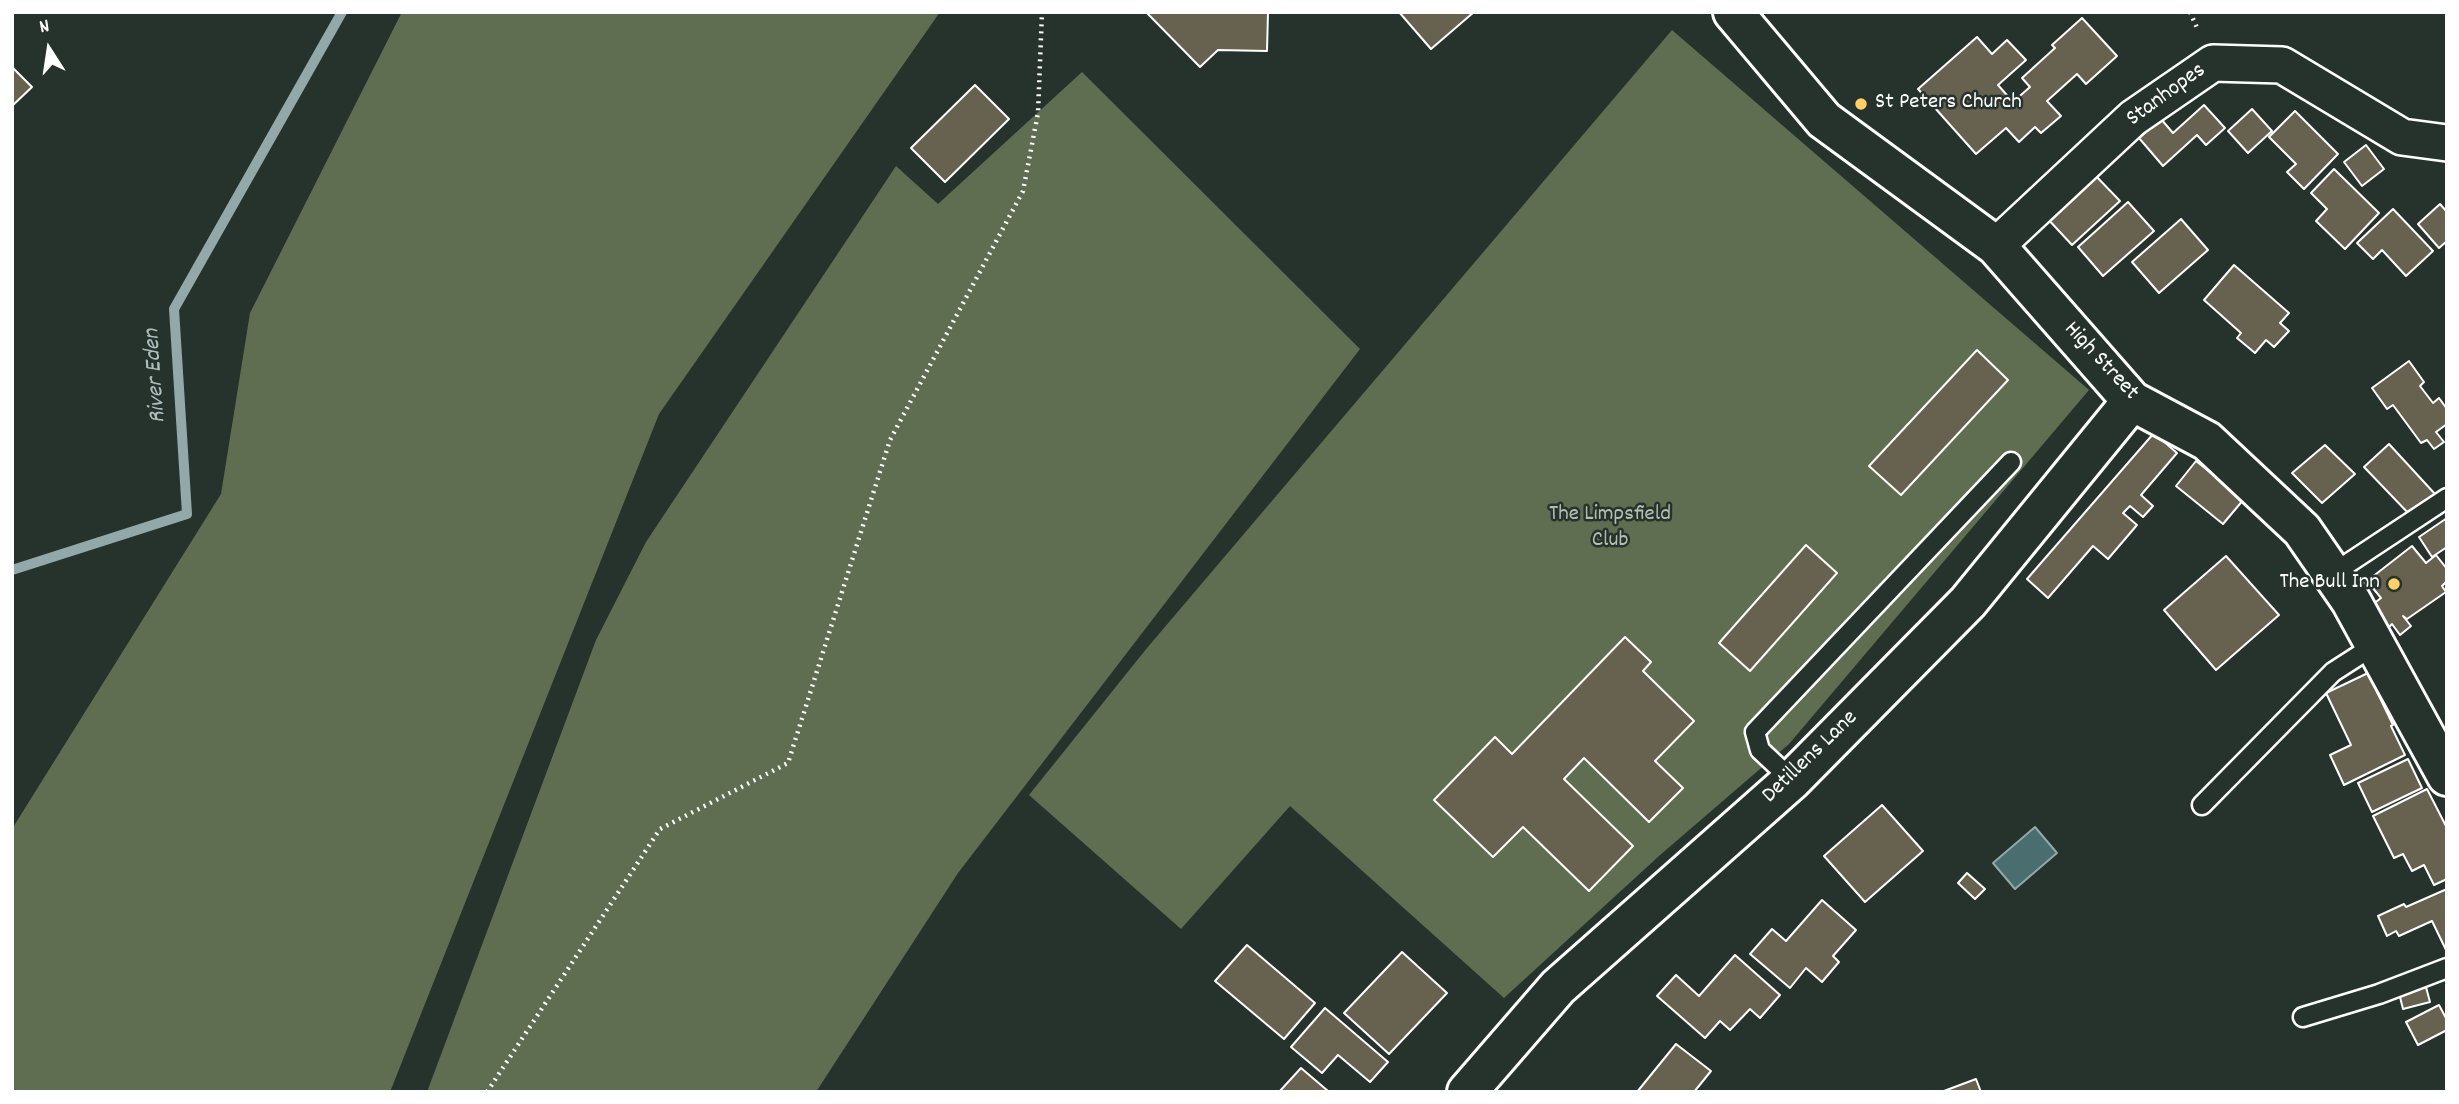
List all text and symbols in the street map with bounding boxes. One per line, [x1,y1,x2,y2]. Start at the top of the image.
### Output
north arrow [14,14,84,84]
text: N [37,14,52,42]
street label: Stanhopes [2122,58,2212,134]
place label: St Peters Church [1875,90,2022,118]
marker: St Peters Church [1853,96,1869,112]
street label: High Street [2057,317,2143,407]
water label: River Eden [139,328,175,424]
park label: The Limpsfield Club [1549,502,1671,556]
place label: The Bull Inn [2279,570,2380,598]
marker: The Bull Inn [2386,576,2402,592]
street label: Detillens Lane [1757,706,1865,810]

